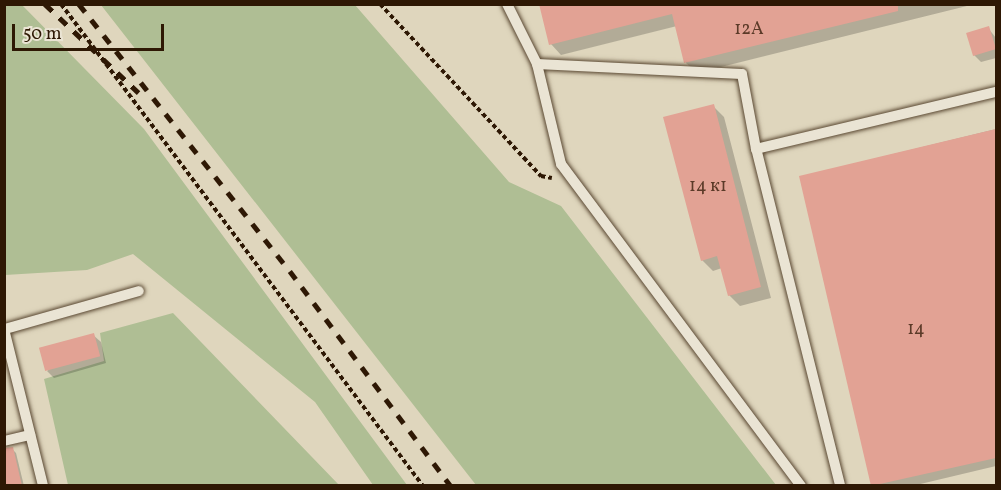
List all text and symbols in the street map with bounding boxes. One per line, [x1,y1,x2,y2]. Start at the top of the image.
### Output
scale bar [15,12,166,50]
house number: 12А [734,19,764,41]
text: 50 m [23,22,62,47]
house number: 14 к1 [689,176,727,198]
house number: 14 [907,319,925,341]

